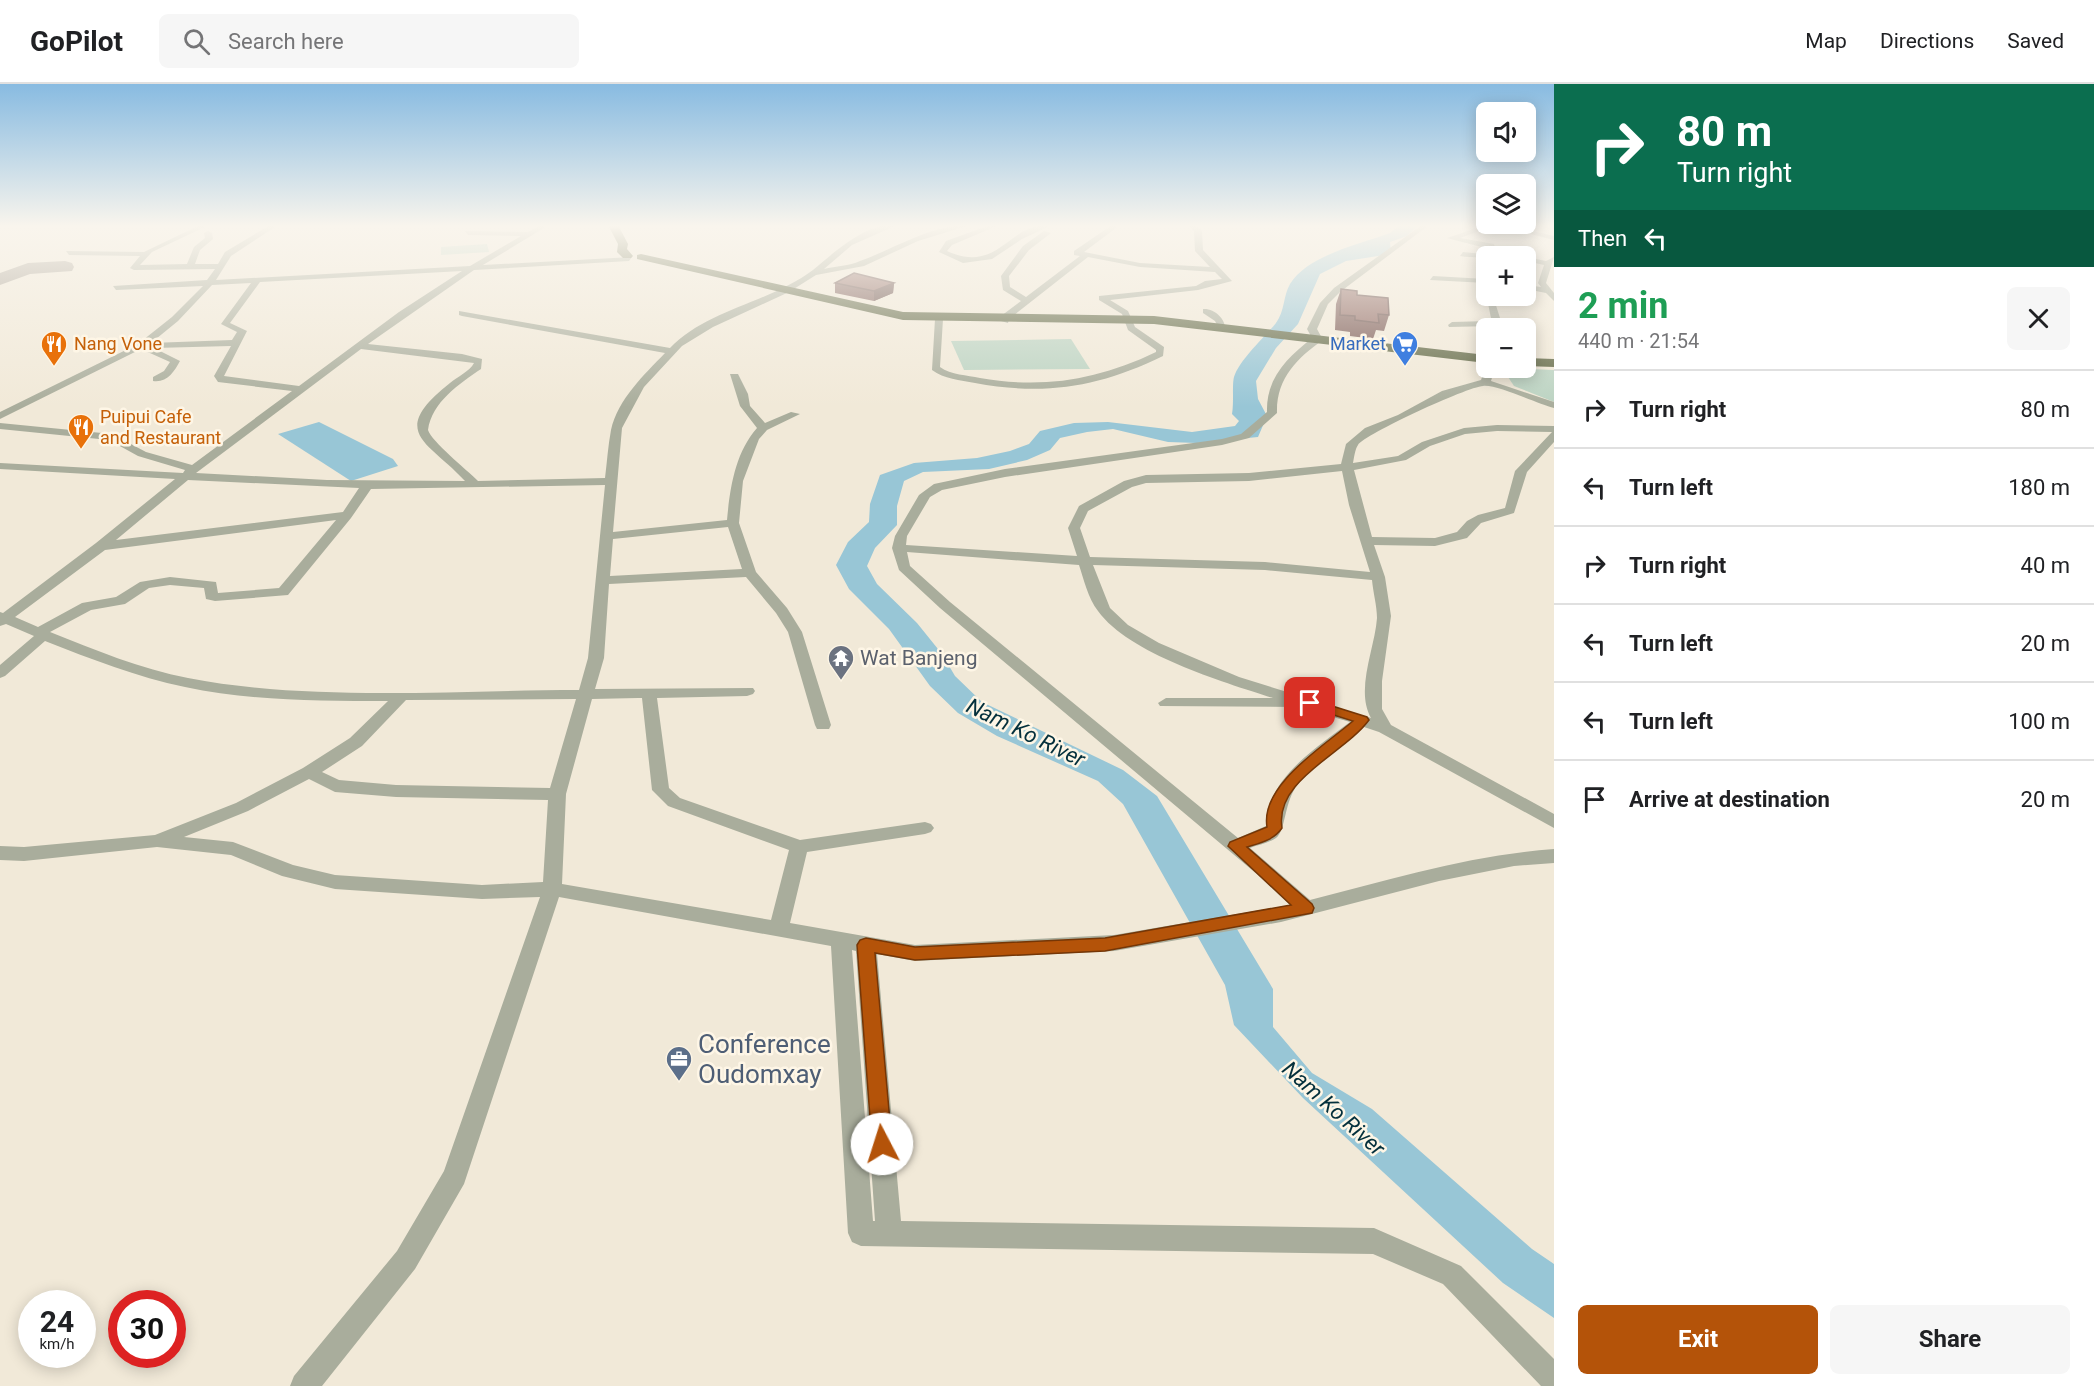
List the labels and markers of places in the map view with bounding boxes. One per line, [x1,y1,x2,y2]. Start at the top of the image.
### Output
restaurant icon: Nang Vone [39,329,69,367]
supermarket icon: Market [1390,329,1420,367]
place label: Nang Vone [74,333,162,354]
place label: Market [1330,333,1386,354]
place label: Puipui Cafe and Restaurant [100,406,221,448]
restaurant icon: Puipui Cafe and Restaurant [66,412,96,450]
temple icon: Wat Banjeng [826,643,856,681]
place label: Wat Banjeng [860,646,977,670]
pin [1284,677,1335,728]
place label: Conference Oudomxay [698,1029,831,1089]
office icon: Conference Oudomxay [664,1044,694,1082]

